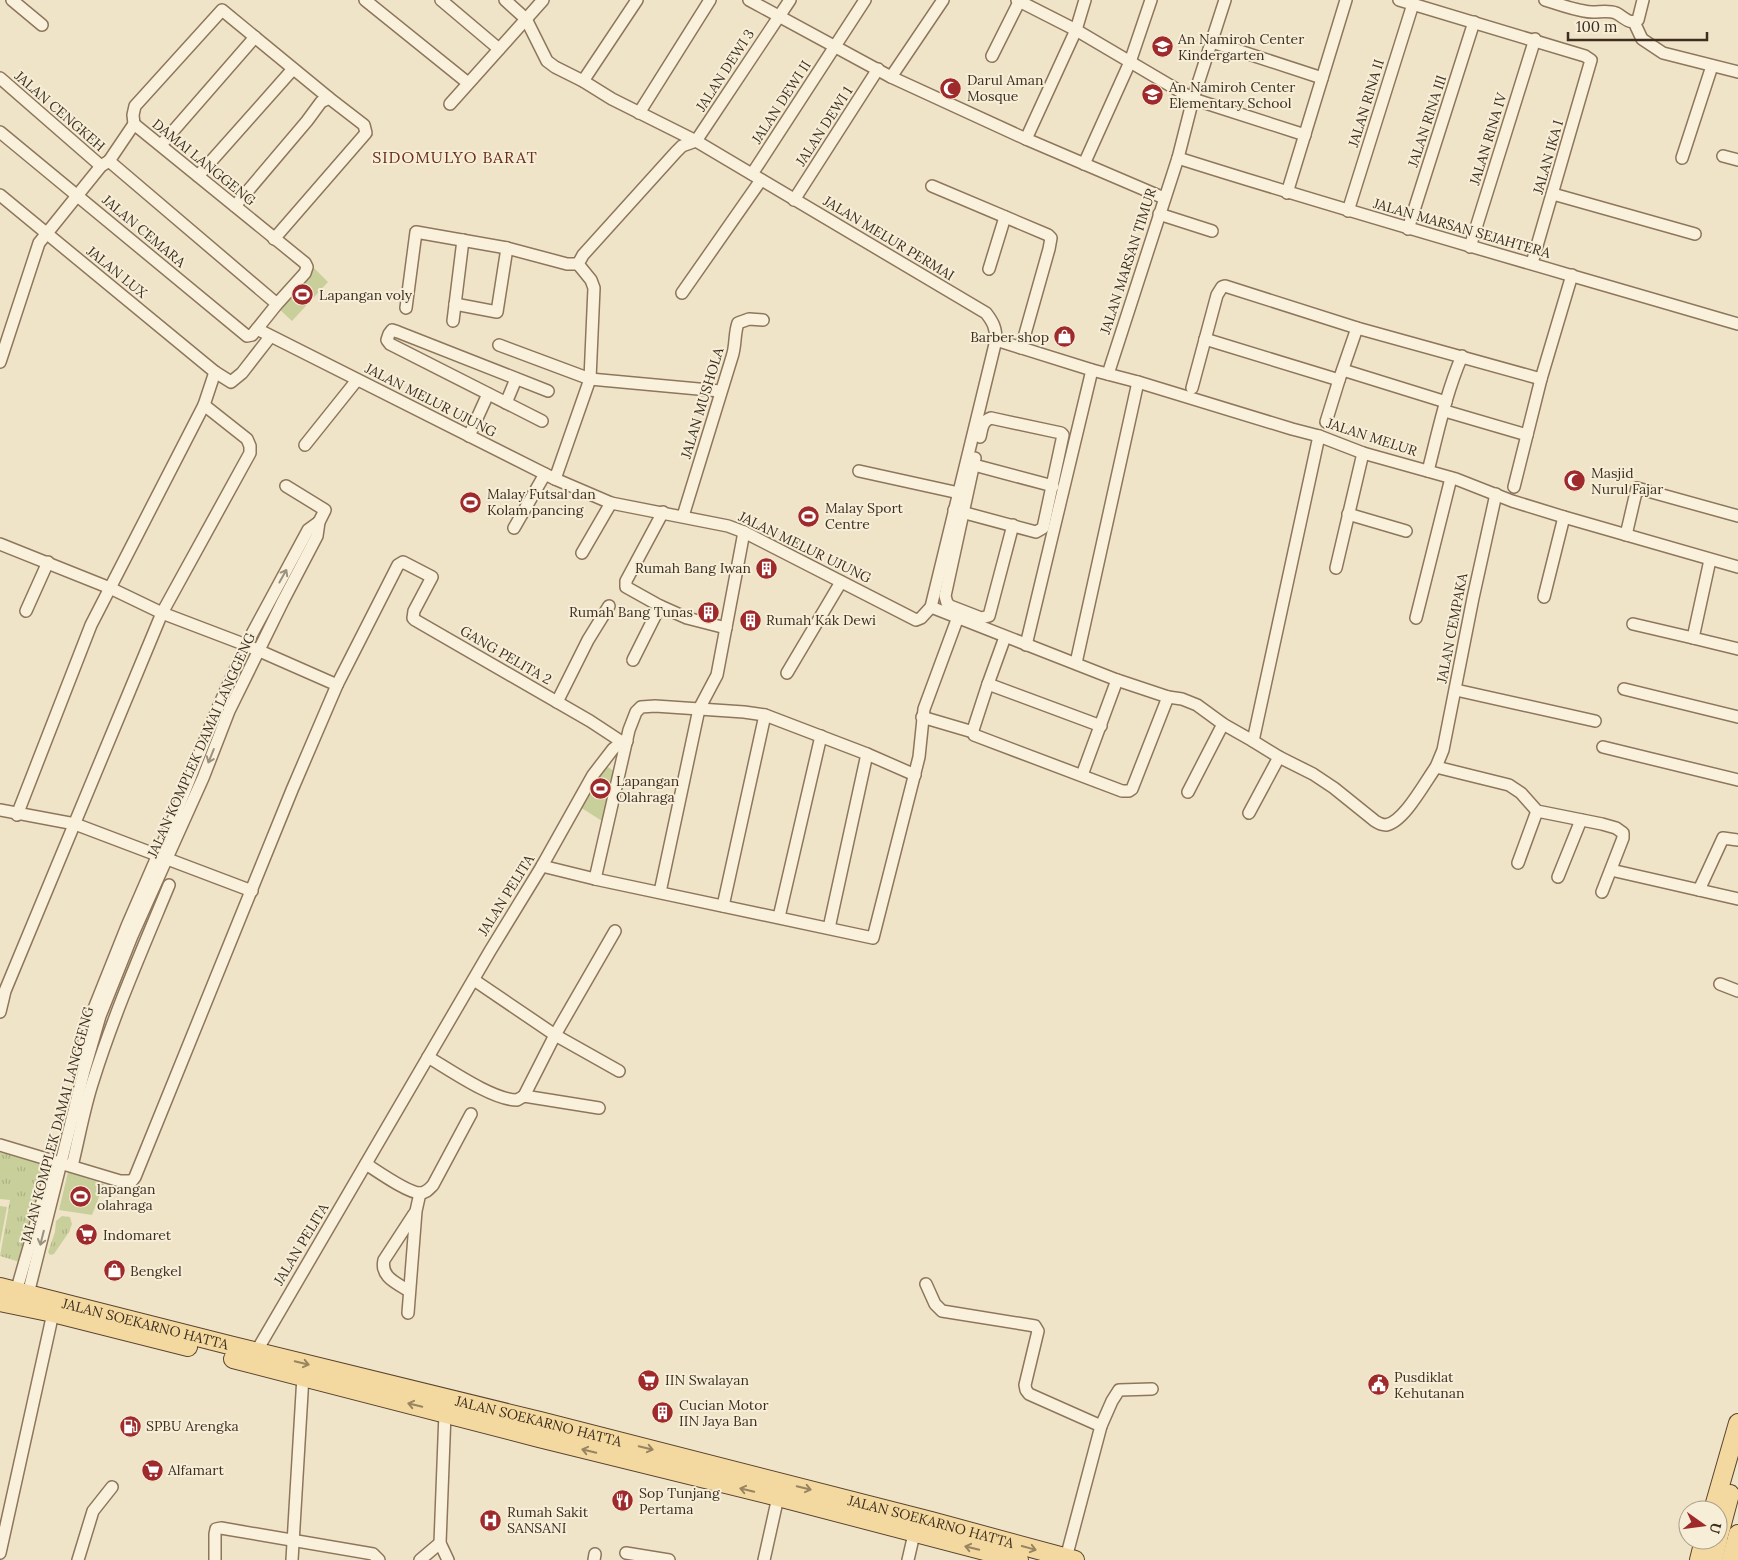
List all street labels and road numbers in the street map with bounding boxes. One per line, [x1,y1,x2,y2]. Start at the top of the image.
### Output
street label: JALAN DEWI 3 [691,25,758,115]
street label: JALAN DEWI II [747,57,815,148]
street label: JALAN RINA II [1344,57,1388,150]
street label: JALAN CENGKEH [10,66,109,155]
street label: JALAN RINA III [1403,73,1450,170]
street label: JALAN DEWI 1 [791,83,856,170]
street label: JALAN RINA IV [1465,90,1511,188]
street label: DAMAI LANGGENG [149,115,260,209]
street label: JALAN IKA I [1529,118,1567,197]
street label: JALAN MARSAN TIMUR [1096,186,1160,337]
street label: JALAN CEMARA [98,190,190,271]
street label: JALAN MELUR PERMAI [819,191,958,284]
street label: JALAN MARSAN SEJAHTERA [1370,194,1553,262]
street label: JALAN LUX [82,242,152,302]
street label: JALAN MUSHOLA [676,345,728,462]
street label: JALAN MELUR UJUNG [361,359,500,441]
street label: JALAN MELUR [1324,414,1420,460]
street label: JALAN MELUR UJUNG [735,507,874,587]
street label: JALAN CEMPAKA [1432,571,1472,685]
street label: GANG PELITA 2 [457,621,555,689]
street label: JALAN KOMPLEK DAMAI LANGGENG [143,629,259,861]
street label: JALAN PELITA [473,851,538,940]
street label: JALAN KOMPLEK DAMAI LANGGENG [16,1004,97,1246]
street label: JALAN PELITA [269,1200,333,1289]
street label: JALAN SOEKARNO HATTA [59,1294,231,1354]
street label: JALAN SOEKARNO HATTA [452,1391,624,1451]
street label: JALAN SOEKARNO HATTA [845,1491,1016,1552]

